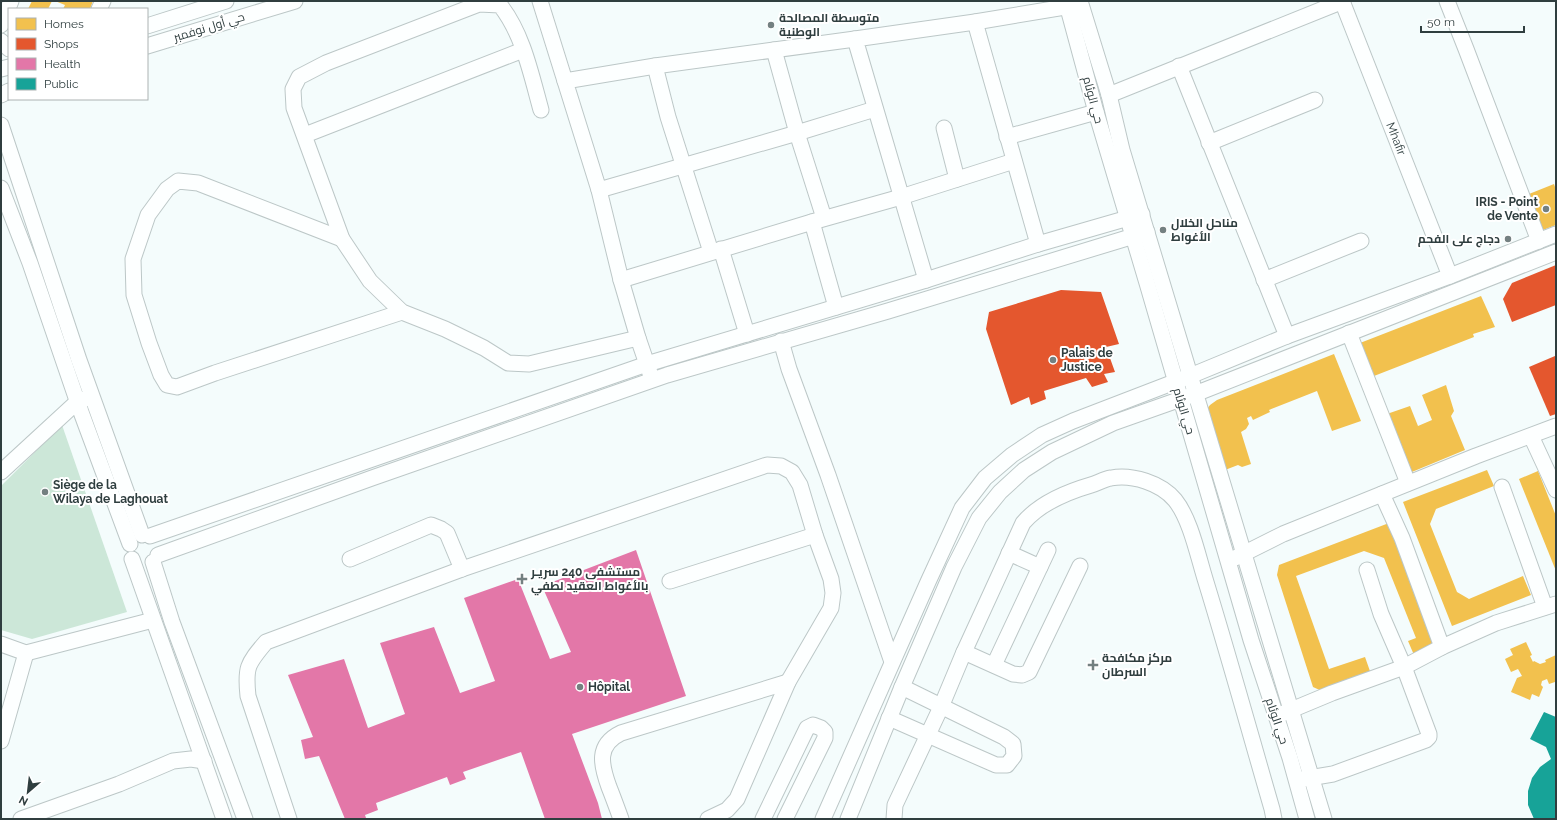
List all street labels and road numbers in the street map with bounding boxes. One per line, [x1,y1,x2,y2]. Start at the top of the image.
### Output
street label: حي أول نوفمبر [170,9,247,48]
street label: حي الوئام [1077,75,1106,126]
street label: Mhafir [1383,120,1409,158]
street label: حي الوئام [1167,386,1198,437]
street label: حي الوئام [1260,696,1291,747]

